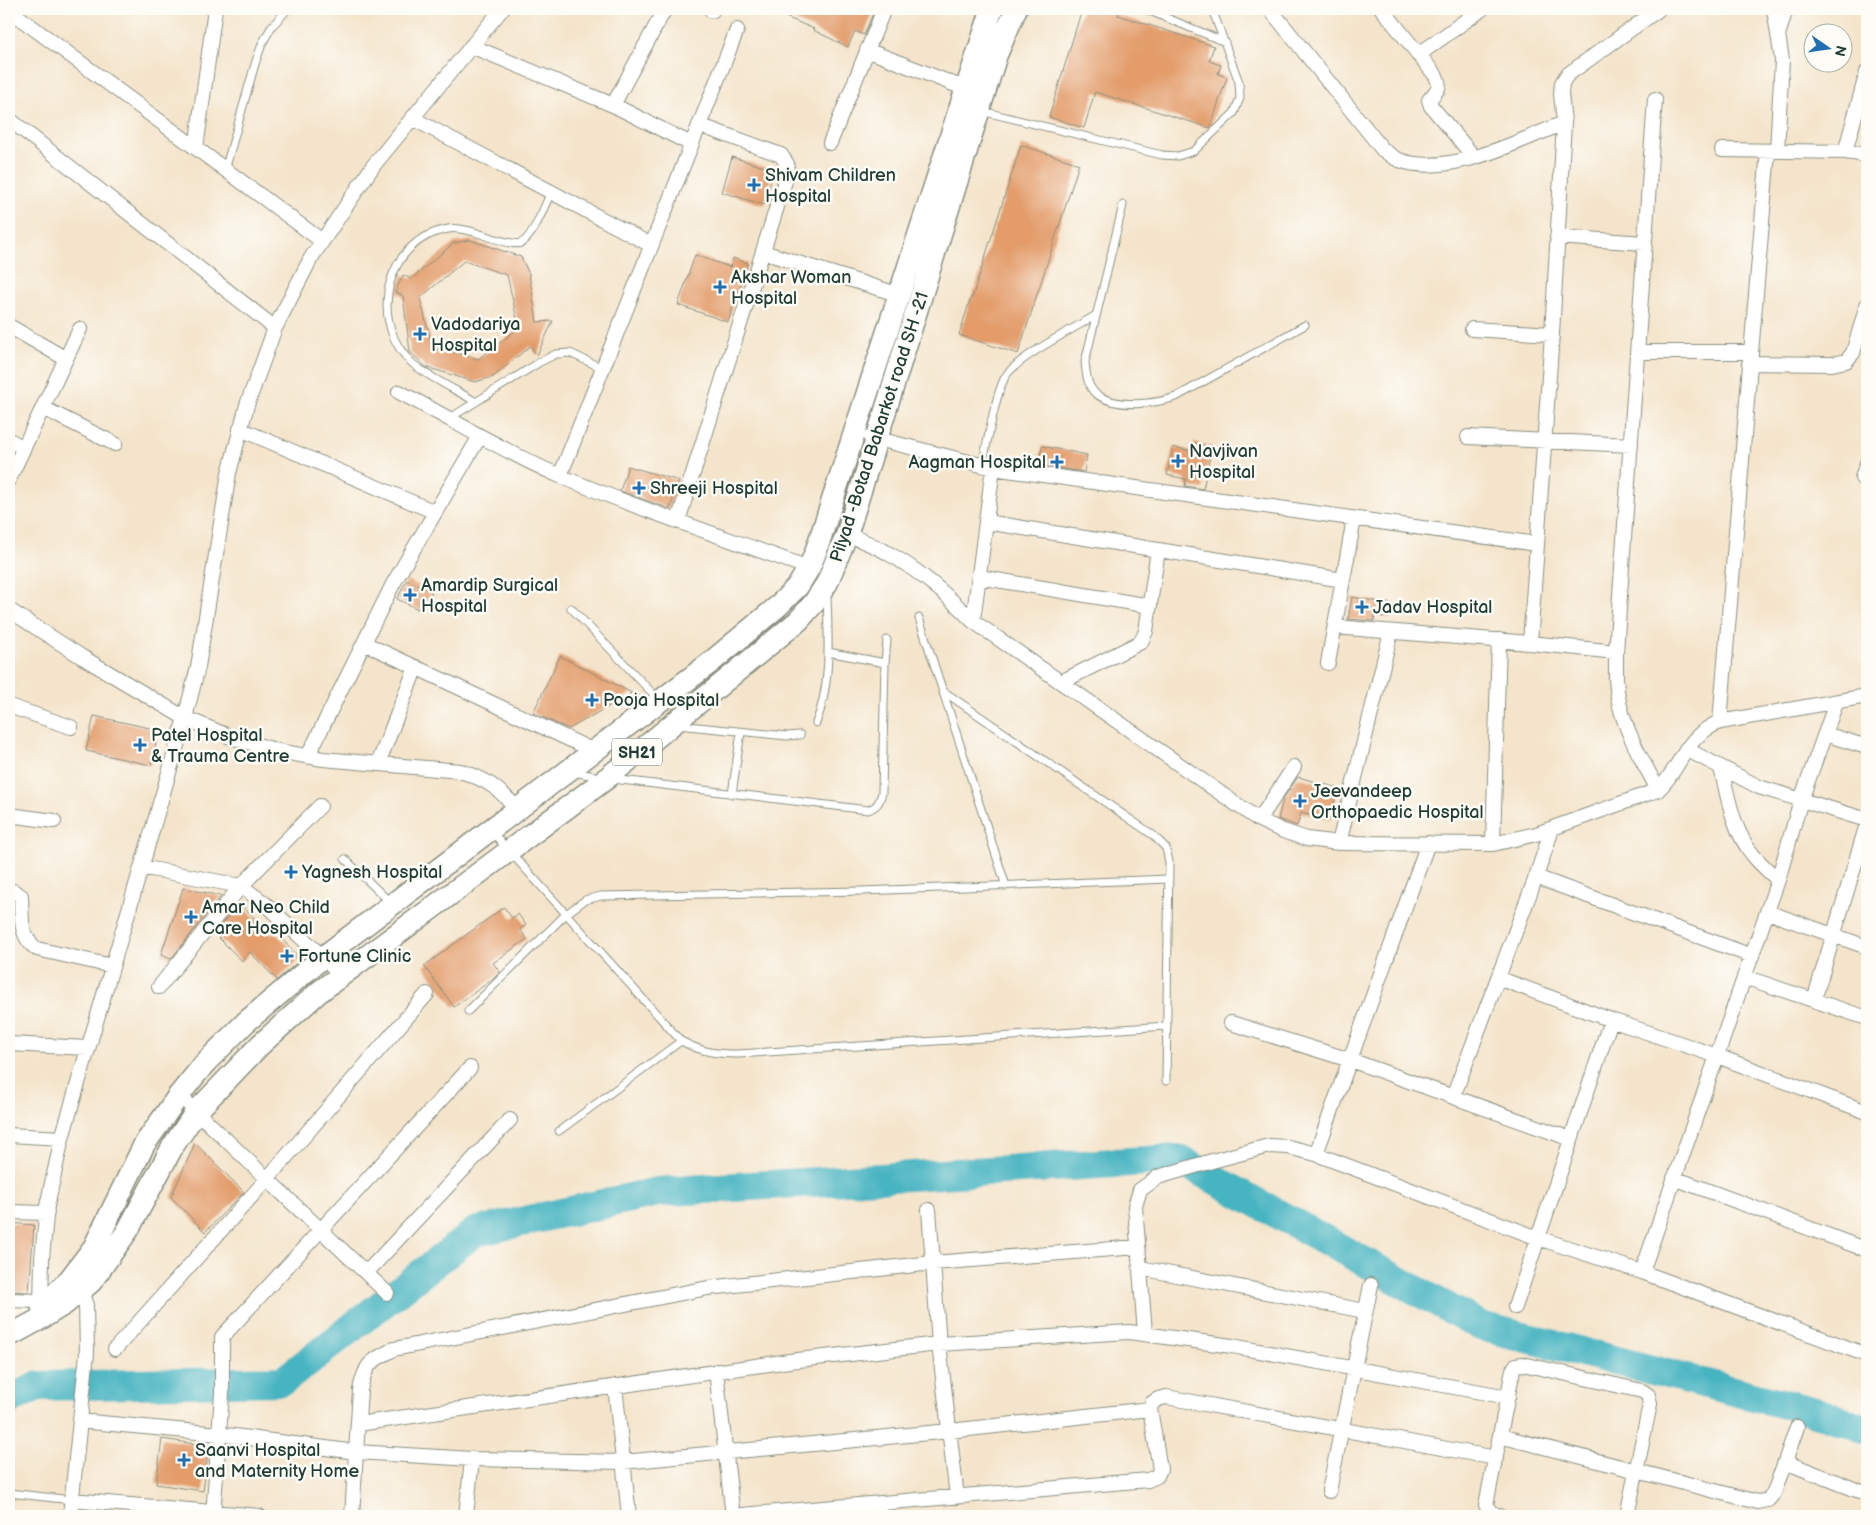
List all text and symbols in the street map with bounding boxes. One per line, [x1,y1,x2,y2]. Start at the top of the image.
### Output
north arrow [1804,22,1854,72]
text: N [1831,44,1850,58]
place label: Shivam Children Hospital [765,165,896,207]
marker: Shivam Children Hospital [747,178,761,192]
place label: Akshar Woman Hospital [731,267,851,309]
marker: Akshar Woman Hospital [713,280,727,294]
street label: Pilyad -Botad Babarkot road SH -21 [826,289,933,565]
place label: Vadodariya Hospital [431,314,521,356]
marker: Vadodariya Hospital [413,327,427,341]
place label: Navjivan Hospital [1189,441,1258,483]
place label: Aagman Hospital [909,452,1046,473]
marker: Navjivan Hospital [1171,454,1185,468]
marker: Aagman Hospital [1050,455,1064,469]
place label: Shreeji Hospital [650,478,778,499]
marker: Shreeji Hospital [632,481,646,495]
place label: Amardip Surgical Hospital [421,575,558,617]
marker: Amardip Surgical Hospital [403,588,417,602]
place label: Jadav Hospital [1373,597,1492,618]
marker: Jadav Hospital [1355,600,1369,614]
place label: Pooja Hospital [603,690,719,711]
marker: Pooja Hospital [585,693,599,707]
place label: Patel Hospital & Trauma Centre [151,725,290,767]
marker: Patel Hospital & Trauma Centre [133,738,147,752]
road number: SH21 [612,739,662,766]
place label: Jeevandeep Orthopaedic Hospital [1311,781,1484,823]
marker: Jeevandeep Orthopaedic Hospital [1293,794,1307,808]
place label: Yagnesh Hospital [301,862,442,883]
marker: Yagnesh Hospital [284,865,298,879]
place label: Amar Neo Child Care Hospital [202,897,330,939]
marker: Amar Neo Child Care Hospital [184,910,198,924]
place label: Fortune Clinic [298,946,411,967]
marker: Fortune Clinic [280,949,294,963]
place label: Saanvi Hospital and Maternity Home [195,1440,359,1482]
marker: Saanvi Hospital and Maternity Home [177,1453,191,1467]

